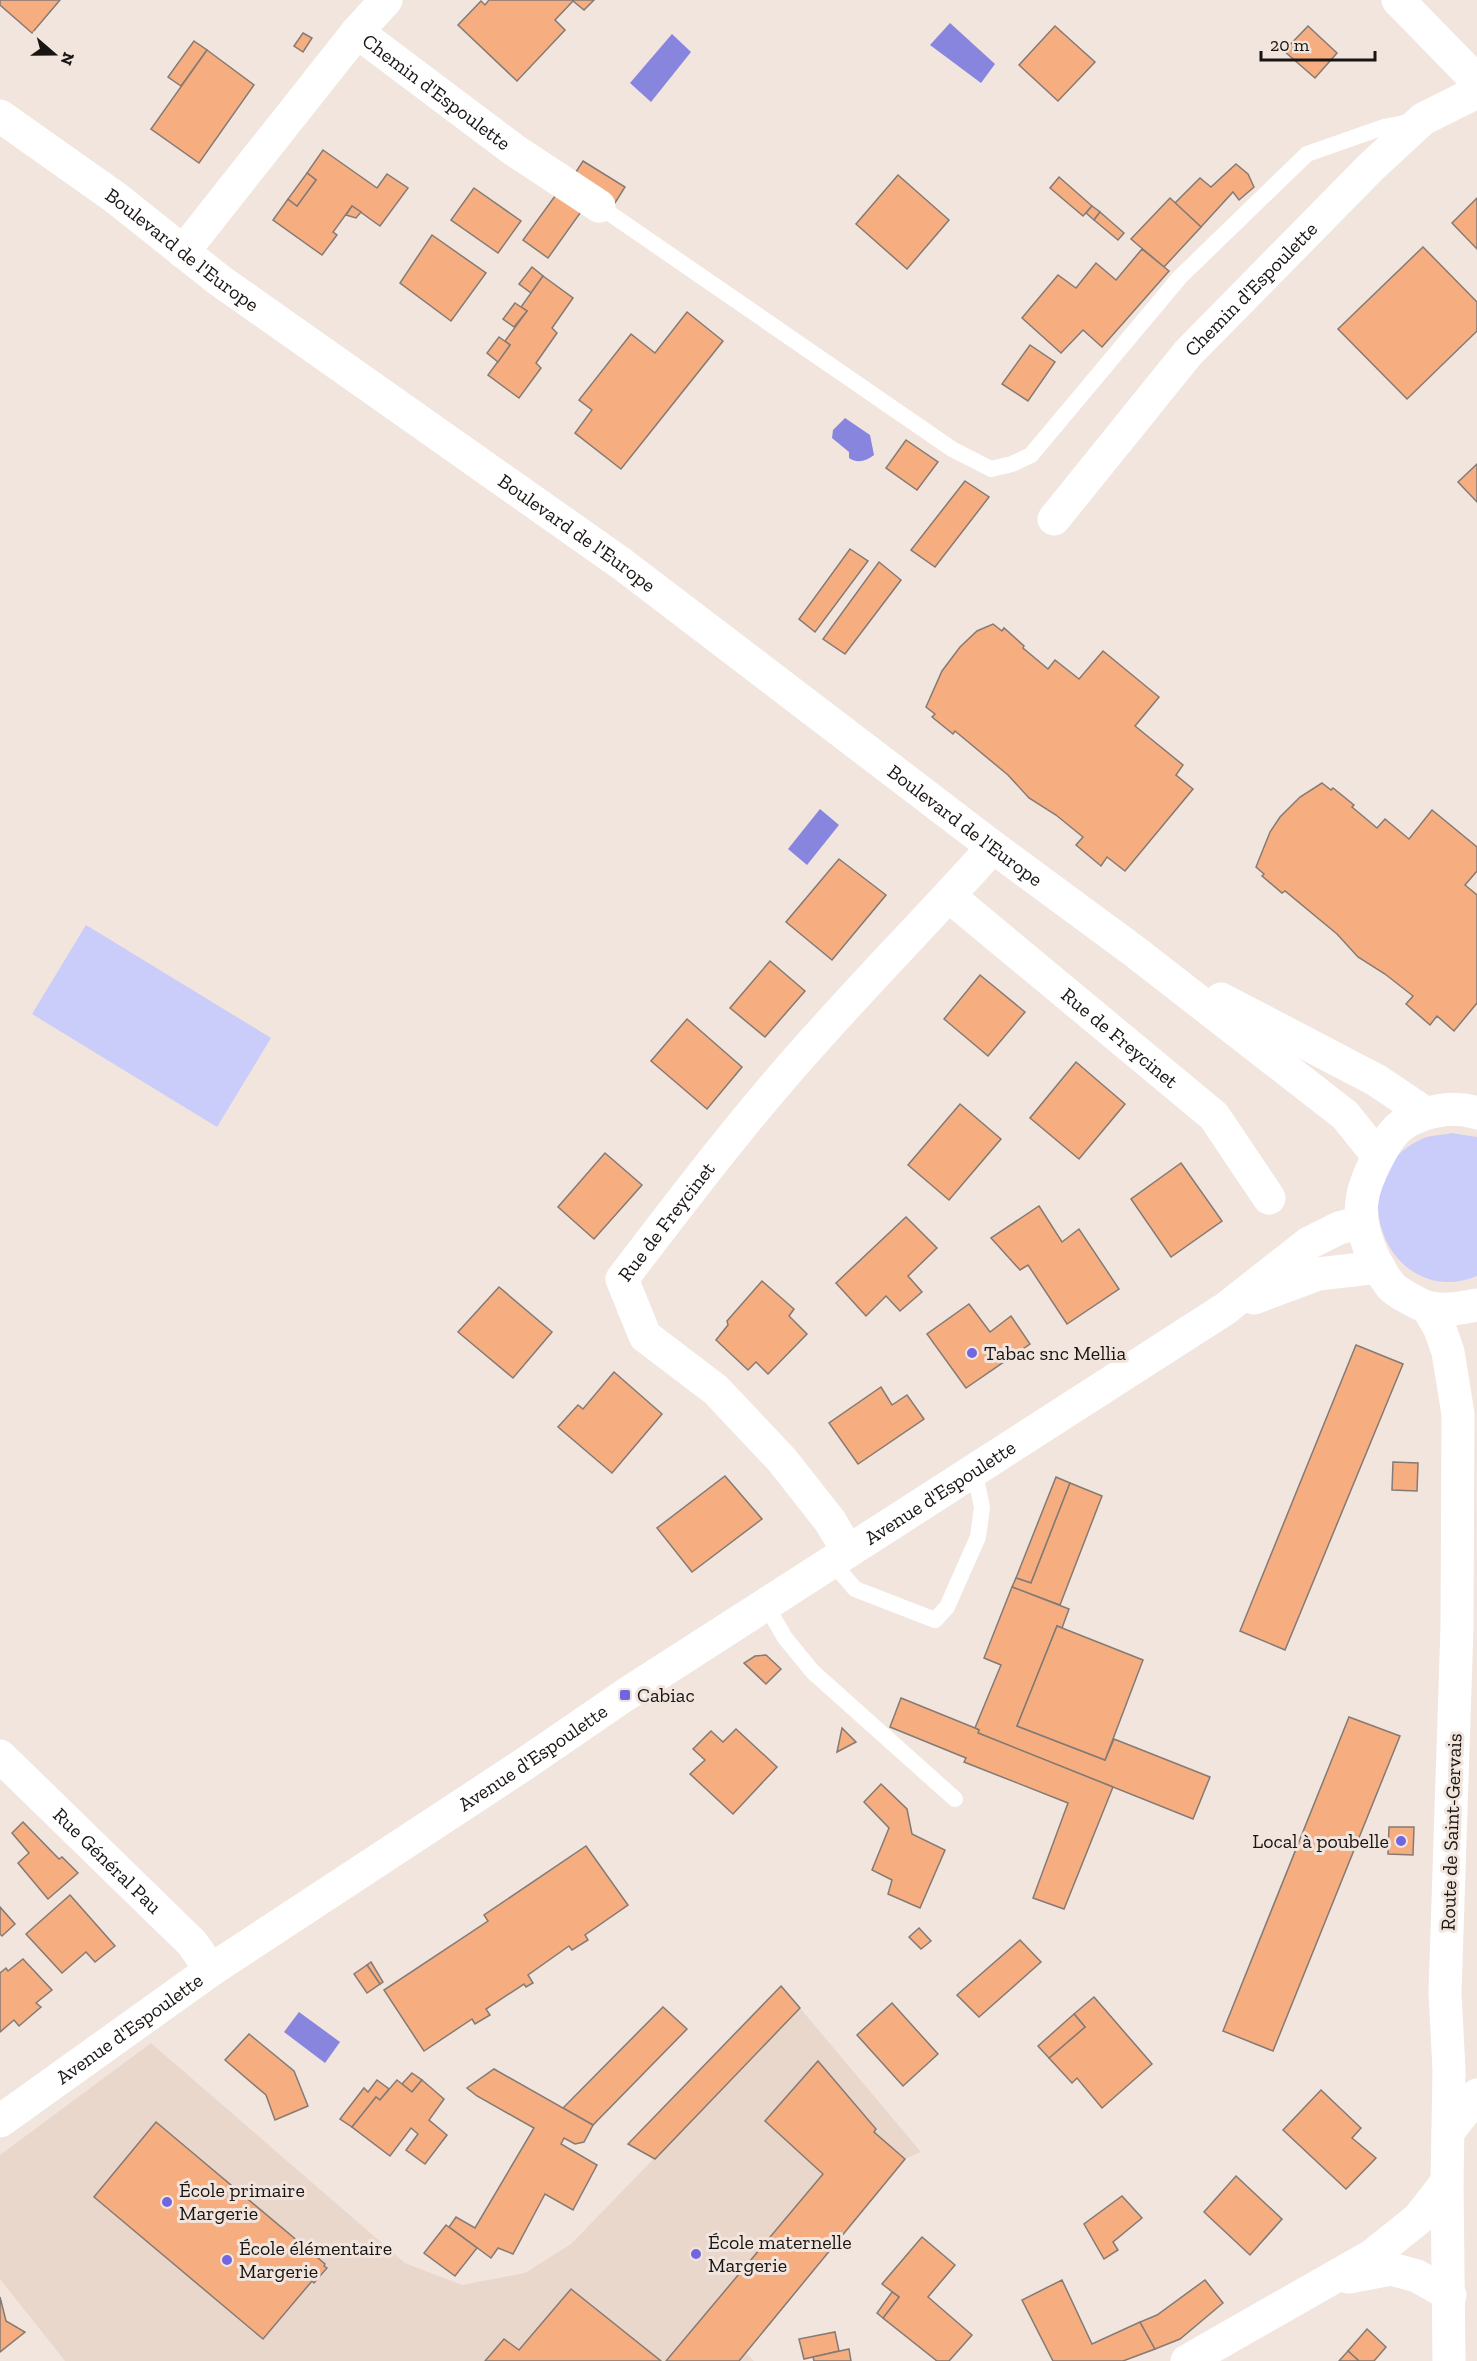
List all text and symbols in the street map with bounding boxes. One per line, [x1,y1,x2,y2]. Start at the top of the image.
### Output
north arrow [24,24,84,84]
scale bar [1261,24,1375,62]
street label: Chemin d'Espoulette [358,28,515,155]
text: 20 m [1270,34,1310,56]
text: N [57,50,79,68]
street label: Boulevard de l'Europe [101,182,264,316]
street label: Chemin d'Espoulette [1180,217,1322,361]
street label: Boulevard de l'Europe [494,469,660,597]
street label: Boulevard de l'Europe [883,759,1047,891]
street label: Rue de Freycinet [1057,983,1183,1093]
street label: Rue de Freycinet [613,1157,720,1286]
place label: Tabac snc Mellia [984,1341,1126,1365]
marker: Tabac snc Mellia [965,1346,979,1360]
street label: Avenue d'Espoulette [860,1435,1020,1550]
place label: Cabiac [637,1683,695,1707]
marker: Cabiac [618,1688,632,1702]
street label: Avenue d'Espoulette [454,1699,612,1816]
street label: Route de Saint-Gervais [1436,1733,1466,1931]
street label: Rue Général Pau [48,1803,167,1919]
place label: Local à poubelle [1252,1829,1389,1853]
marker: Local à poubelle [1394,1834,1408,1848]
street label: Avenue d'Espoulette [51,1968,207,2089]
place label: École primaire Margerie [179,2178,305,2225]
marker: École primaire Margerie [160,2195,174,2209]
place label: École maternelle Margerie [708,2230,852,2277]
place label: École élémentaire Margerie [239,2236,392,2283]
marker: École maternelle Margerie [689,2247,703,2261]
marker: École élémentaire Margerie [220,2253,234,2267]

